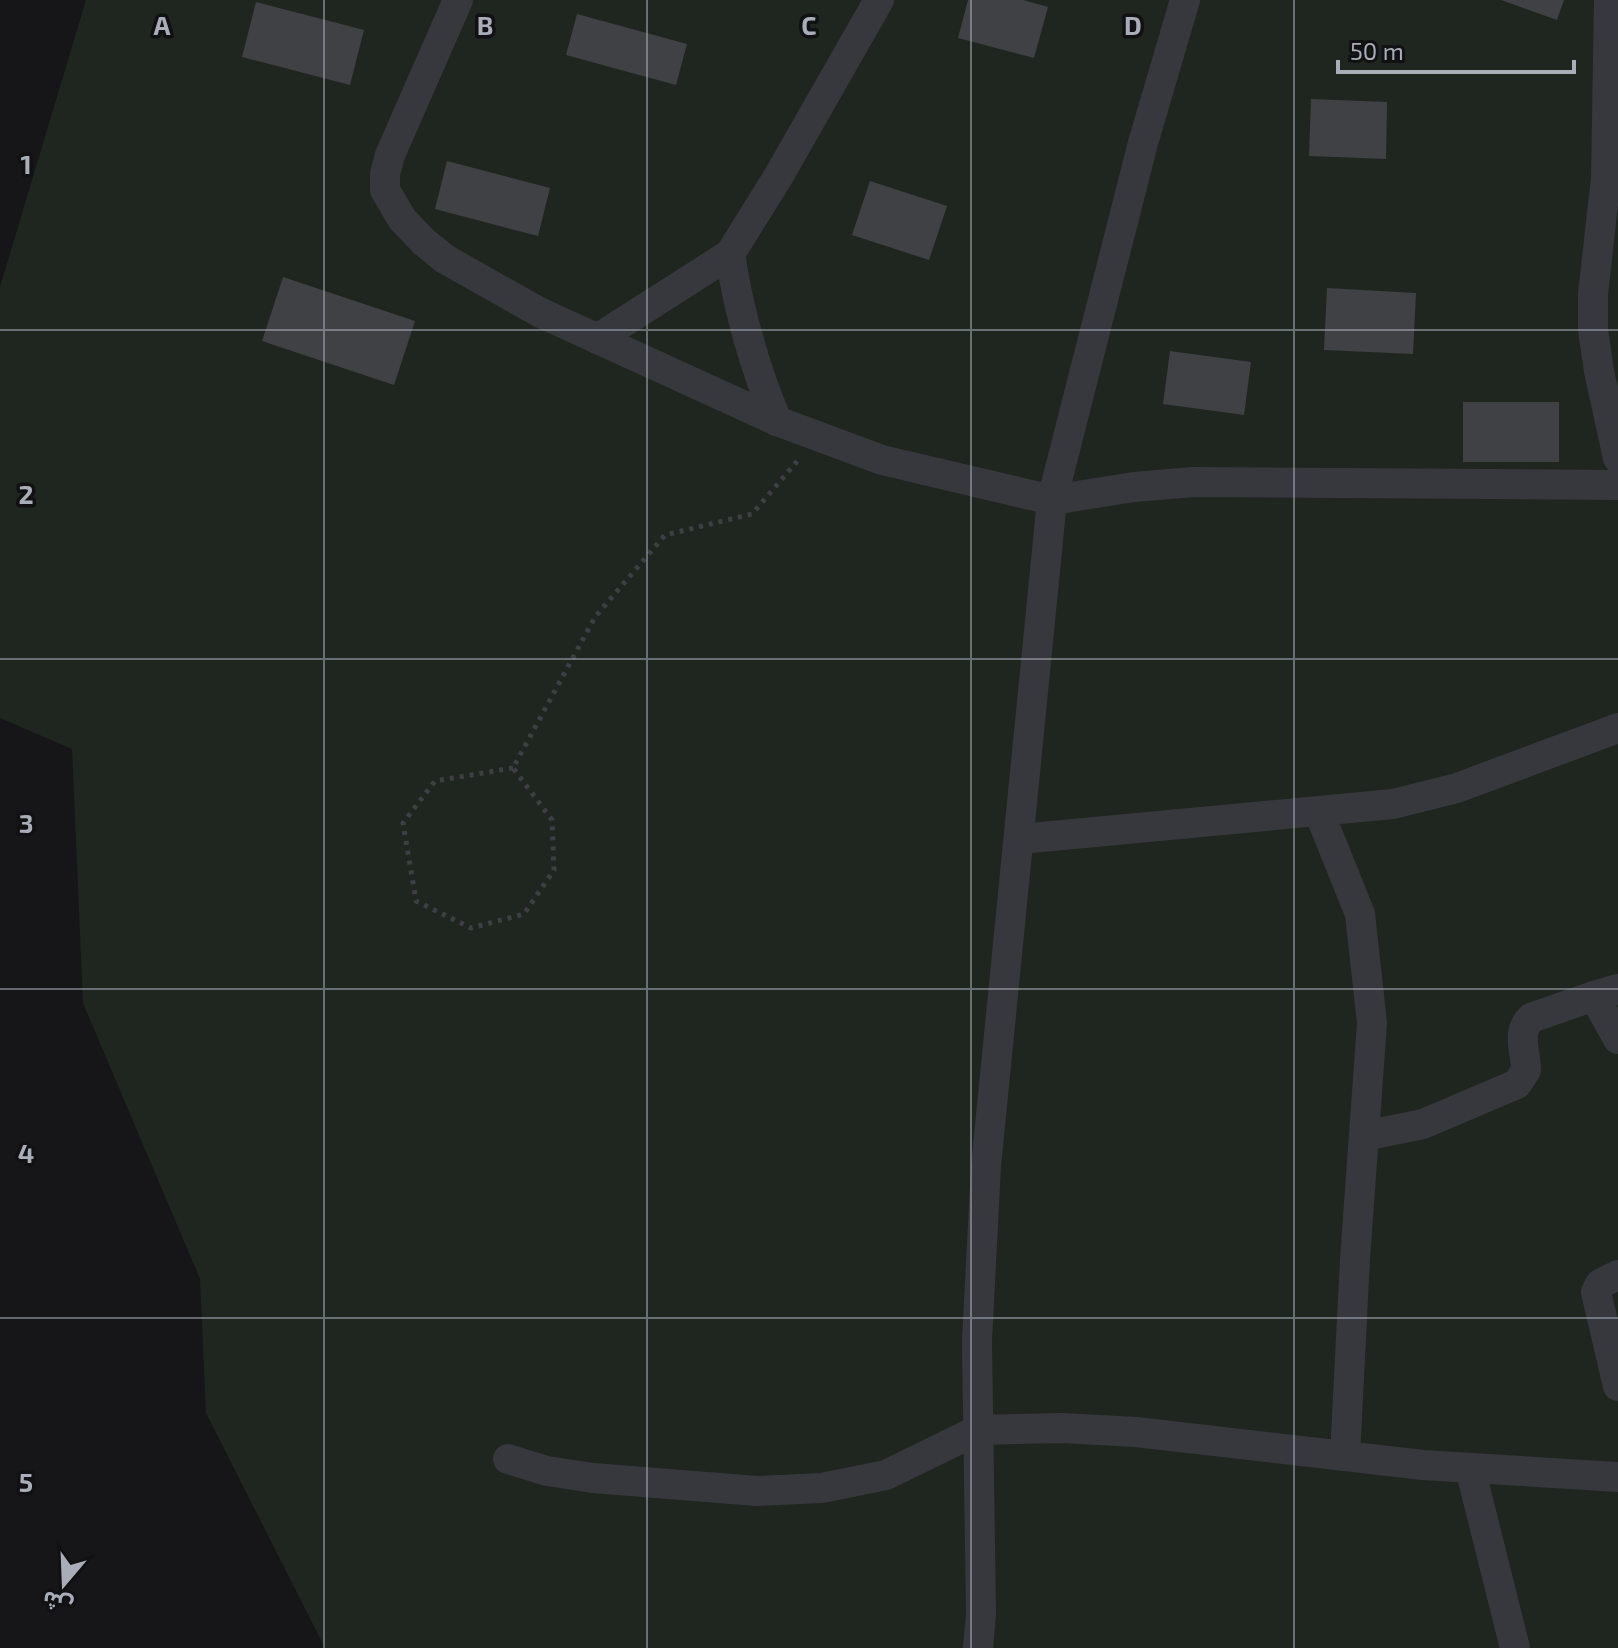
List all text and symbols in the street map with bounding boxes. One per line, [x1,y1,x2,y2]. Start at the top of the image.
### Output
text: A [154,9,171,40]
text: B [477,9,493,40]
text: C [801,9,817,40]
text: D [1124,9,1142,40]
scale bar [1338,24,1574,74]
text: 50 m [1350,36,1404,65]
text: 1 [20,148,32,179]
text: 2 [18,478,34,509]
text: 3 [19,807,33,838]
text: 4 [18,1137,34,1168]
text: 5 [19,1466,33,1497]
north arrow [24,1544,104,1624]
text: ش [39,1586,76,1621]

